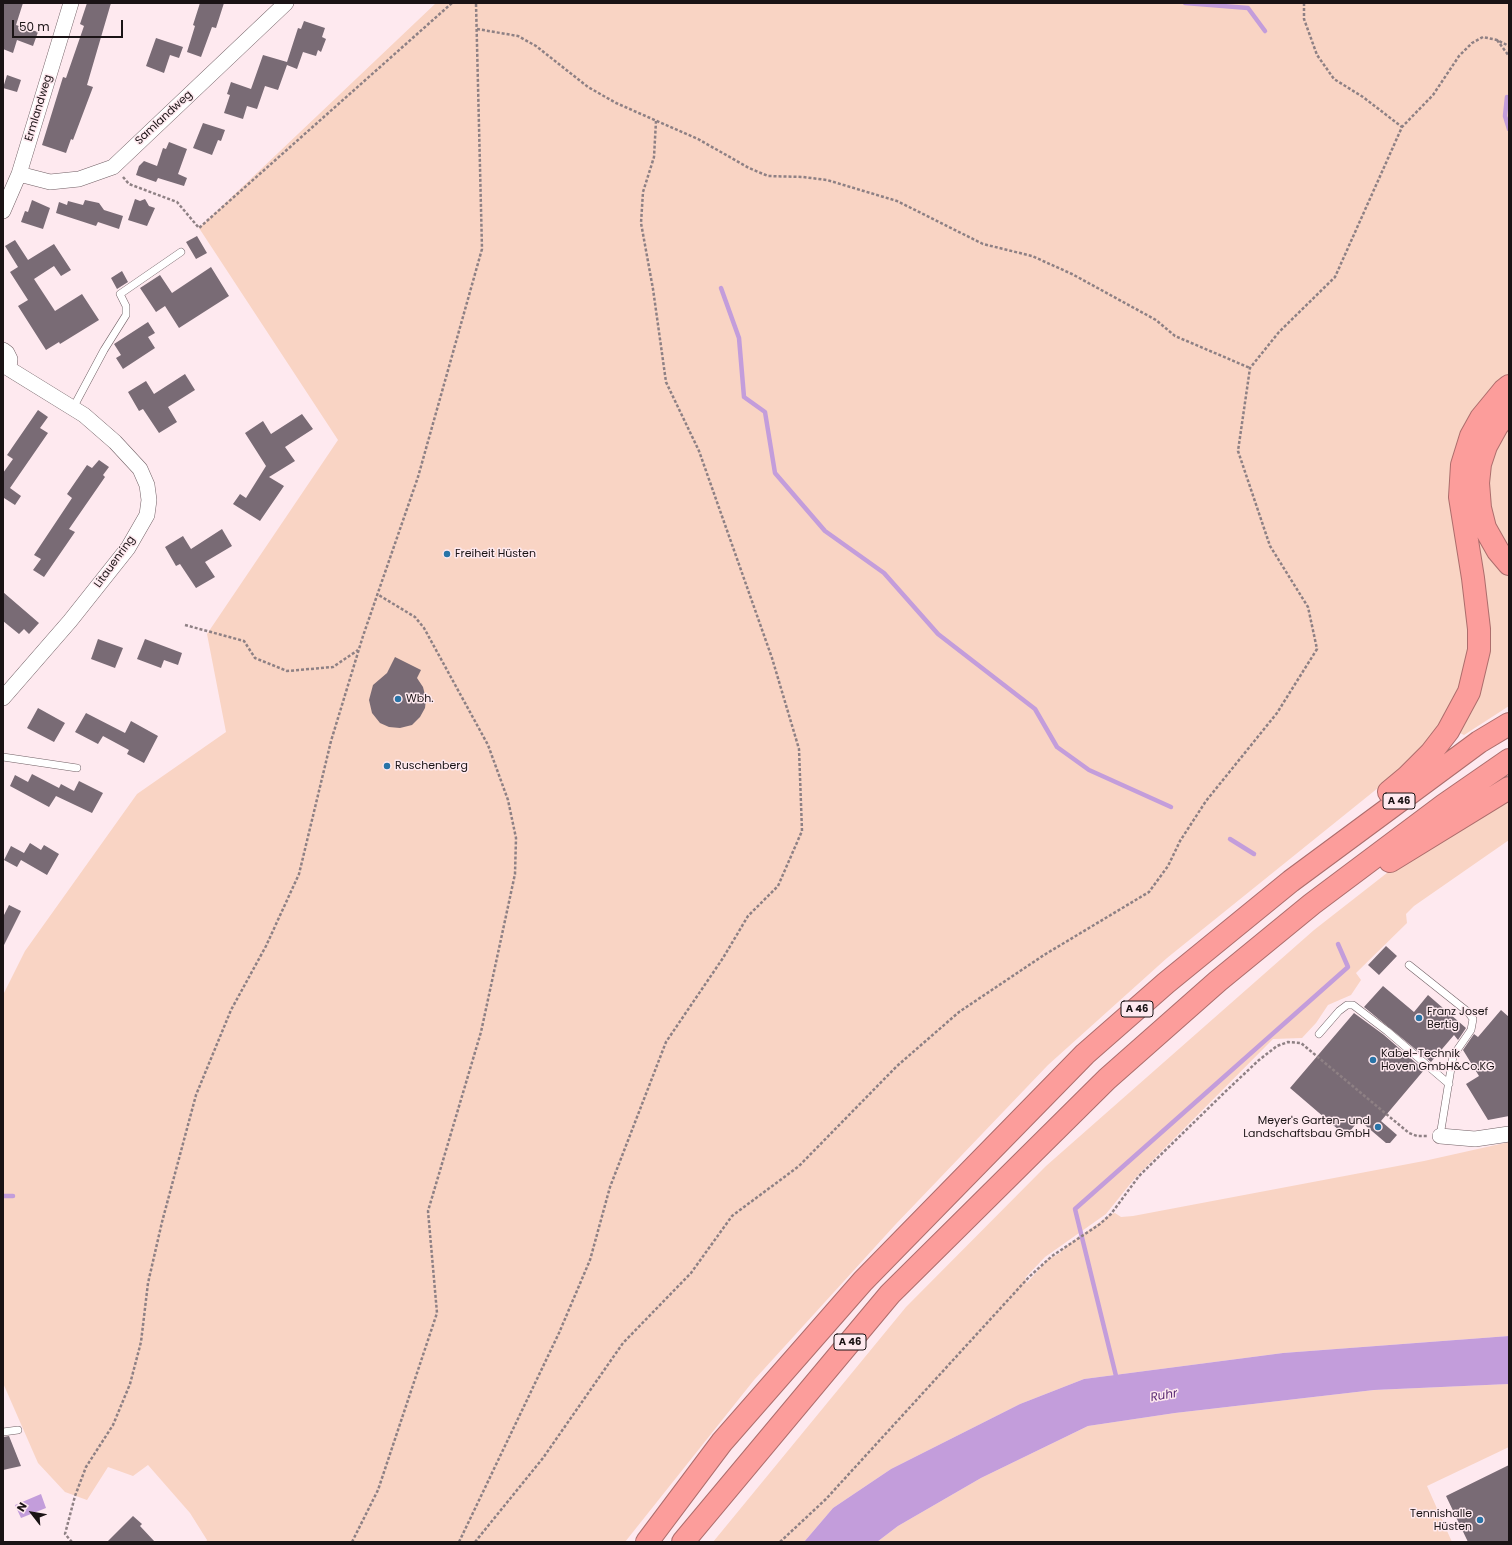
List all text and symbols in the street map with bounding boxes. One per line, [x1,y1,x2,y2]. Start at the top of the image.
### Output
scale bar [14,12,125,38]
text: 50 m [19,18,50,35]
street label: Ermlandweg [23,73,55,143]
street label: Samlandweg [133,88,195,148]
street label: Litauenring [92,533,138,591]
place label: Freiheit Hüsten [455,547,536,561]
marker: Freiheit Hüsten [442,549,452,559]
place label: Wbh. [406,692,434,706]
marker: Wbh. [393,694,403,704]
place label: Ruschenberg [395,759,468,773]
marker: Ruschenberg [382,761,392,771]
road number: A 46 [1383,793,1415,809]
road number: A 46 [1121,1001,1153,1017]
place label: Franz Josef Bertig [1427,1005,1488,1031]
marker: Franz Josef Bertig [1414,1013,1424,1023]
place label: Kabel-Technik Hoven GmbH&Co.KG [1381,1047,1495,1073]
marker: Kabel-Technik Hoven GmbH&Co.KG [1368,1055,1378,1065]
place label: Meyer's Garten- und Landschaftsbau GmbH [1243,1114,1370,1140]
marker: Meyer's Garten- und Landschaftsbau GmbH [1373,1122,1383,1132]
road number: A 46 [834,1334,866,1350]
water label: Ruhr [1149,1387,1179,1405]
north arrow [12,1493,52,1533]
text: N [13,1499,31,1514]
place label: Tennishalle Hüsten [1410,1507,1472,1533]
marker: Tennishalle Hüsten [1475,1515,1485,1525]

